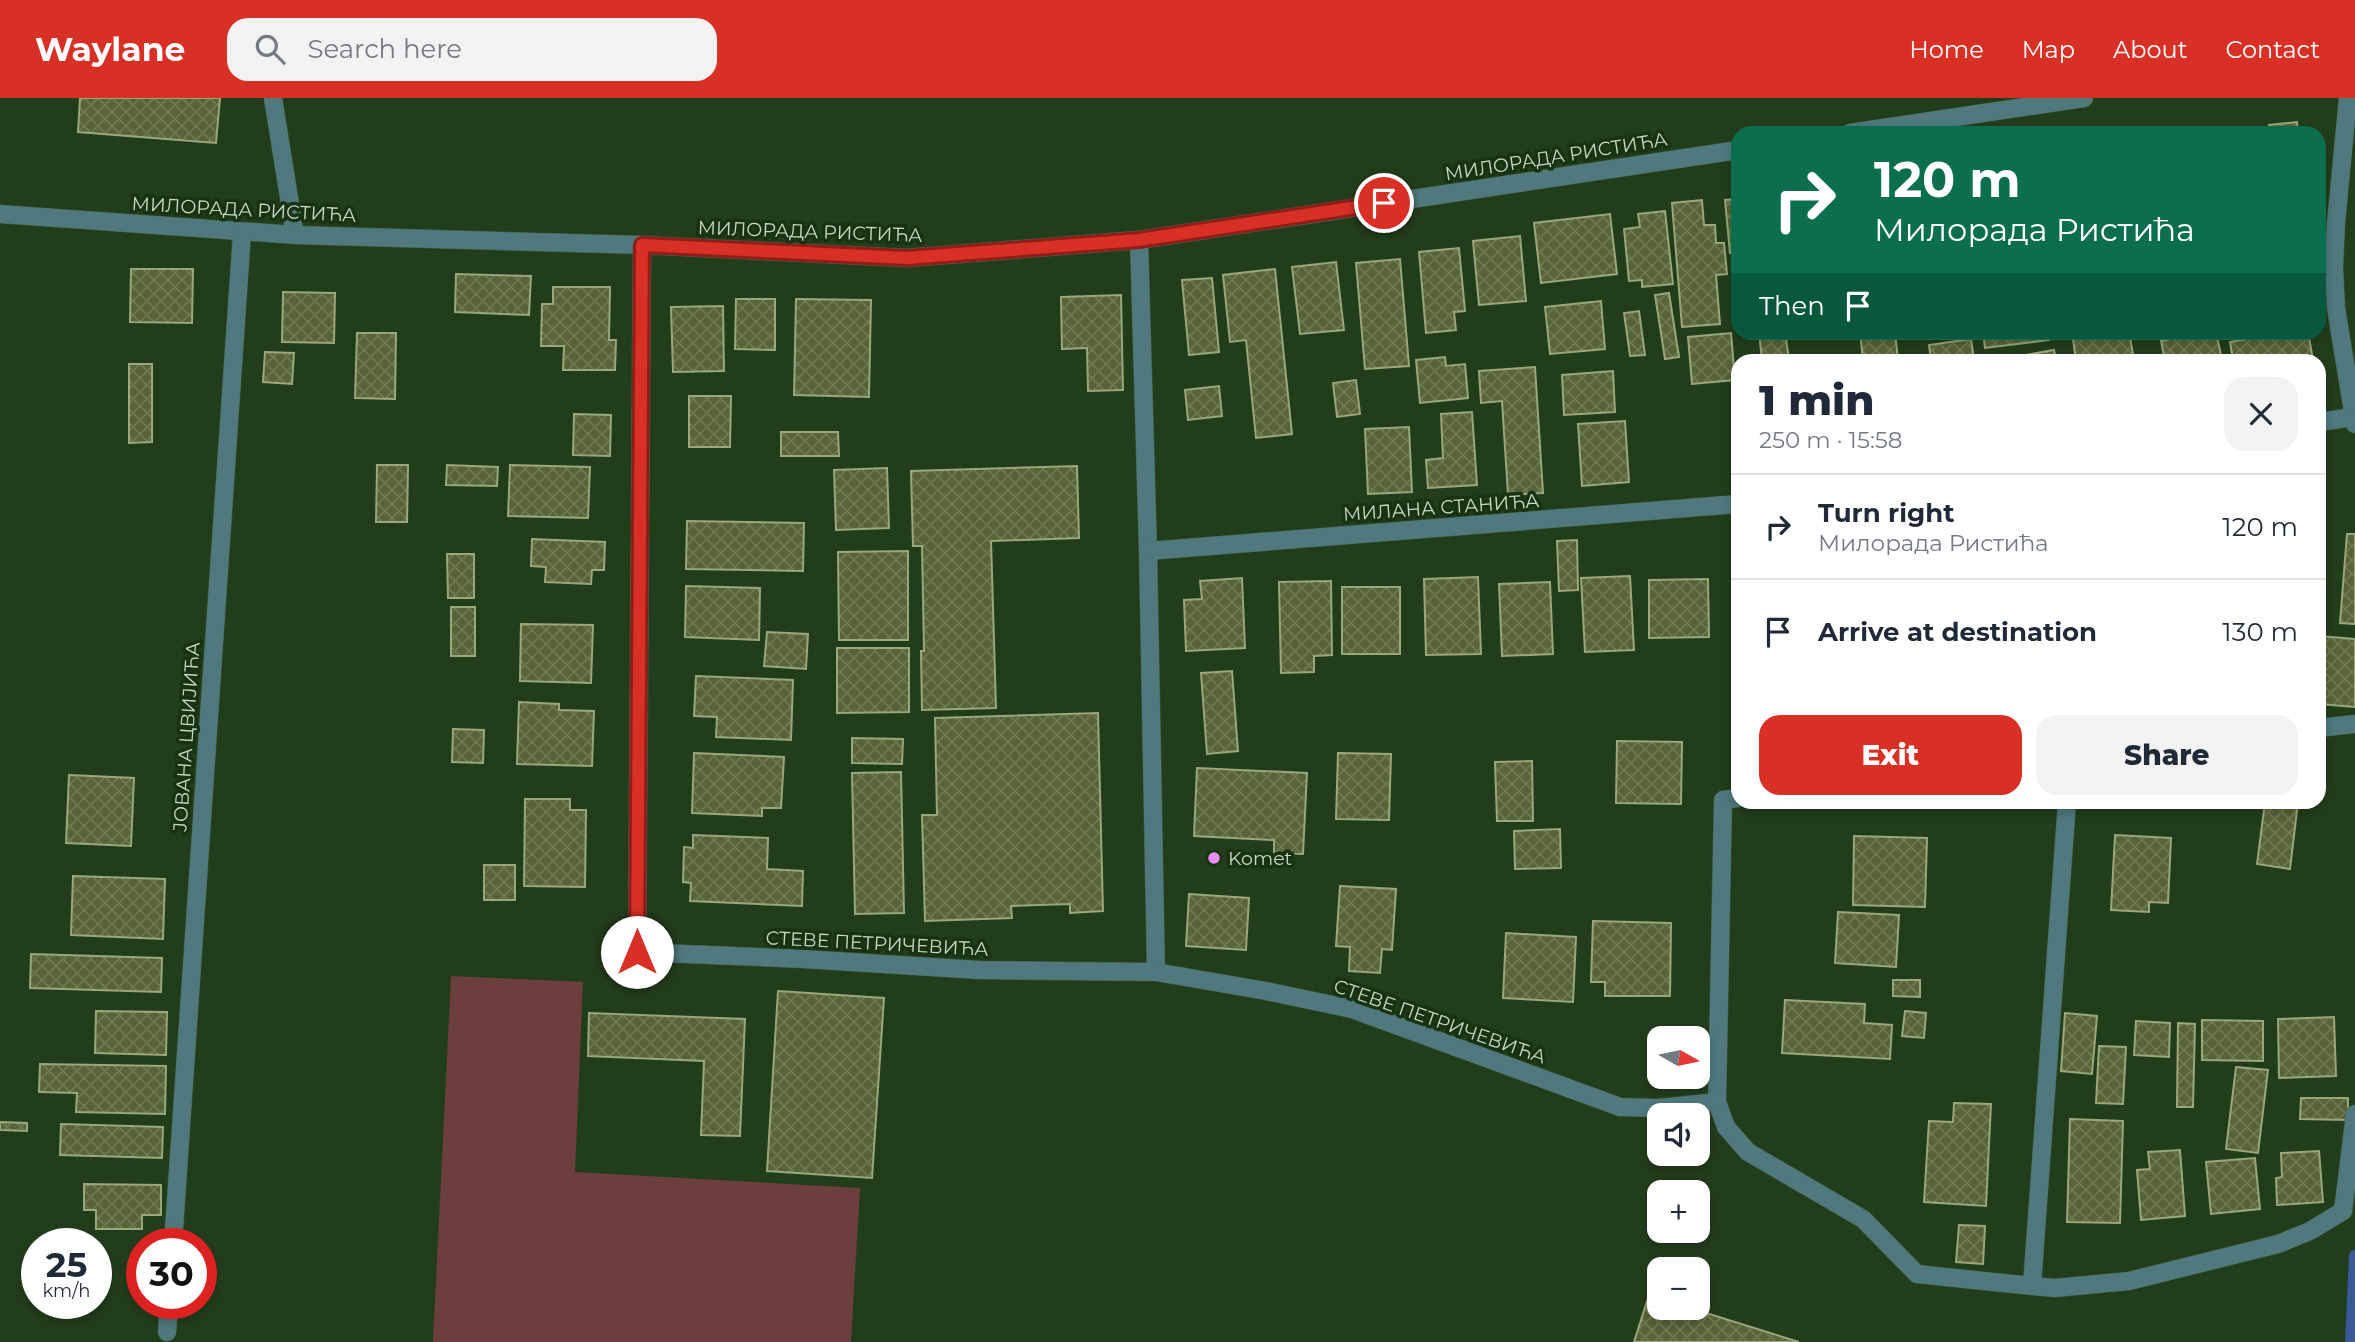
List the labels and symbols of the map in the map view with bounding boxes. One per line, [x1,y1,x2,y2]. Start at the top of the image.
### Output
street label: МИЛОРАДА РИСТИЋА [1443,128,1669,185]
pin [1354,173,1414,233]
street label: МИЛОРАДА РИСТИЋА [131,192,357,227]
street label: МИЛОРАДА РИСТИЋА [697,216,923,247]
street label: МИЛАНА СТАНИЋА [1342,489,1540,526]
street label: ЈОВАНА ЦВИЈИЋА [168,641,205,833]
place label: Komet [1228,847,1293,870]
marker: Komet [1206,850,1222,866]
position arrow [600,915,674,989]
street label: СТЕВЕ ПЕТРИЧЕВИЋА [765,926,989,961]
street label: СТЕВЕ ПЕТРИЧЕВИЋА [1331,974,1549,1069]
north arrow [1647,1026,1710,1088]
speed limit sign: 30 [126,1228,217,1319]

